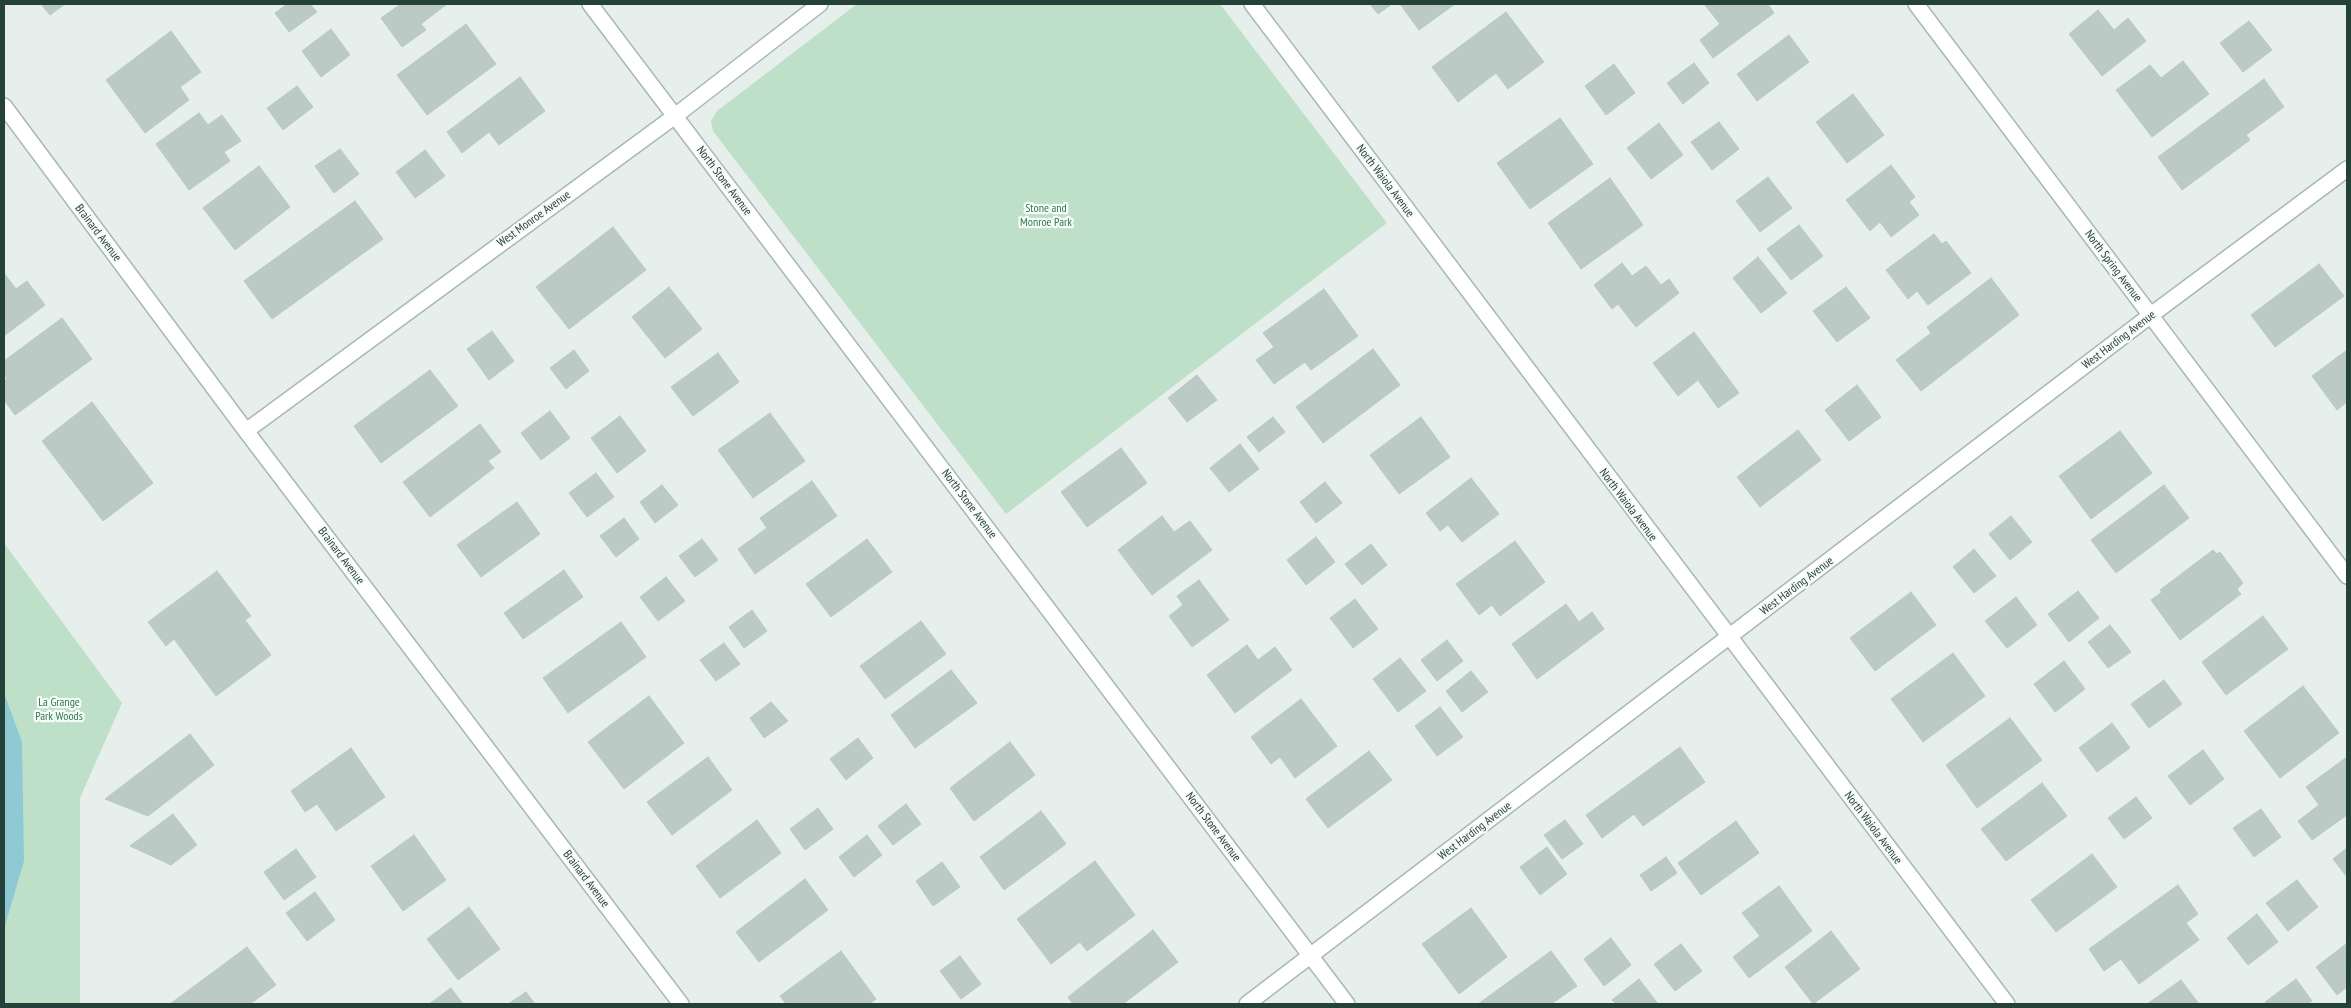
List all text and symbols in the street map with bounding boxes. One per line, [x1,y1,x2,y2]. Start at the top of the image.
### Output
street label: North Waiola Avenue [1353,142,1417,220]
street label: North Stone Avenue [693,144,755,218]
street label: West Monroe Avenue [495,188,573,250]
street label: Brainard Avenue [72,202,124,264]
park label: Stone and Monroe Park [1020,202,1072,230]
street label: North Spring Avenue [2081,227,2145,305]
street label: West Harding Avenue [2079,308,2159,372]
street label: North Waiola Avenue [1596,466,1660,544]
street label: North Stone Avenue [938,467,1000,541]
street label: Brainard Avenue [315,525,367,587]
street label: West Harding Avenue [1757,554,1837,618]
park label: La Grange Park Woods [35,696,83,724]
street label: North Waiola Avenue [1841,789,1905,867]
street label: North Stone Avenue [1182,790,1244,864]
street label: West Harding Avenue [1435,799,1515,863]
street label: Brainard Avenue [560,848,612,910]

